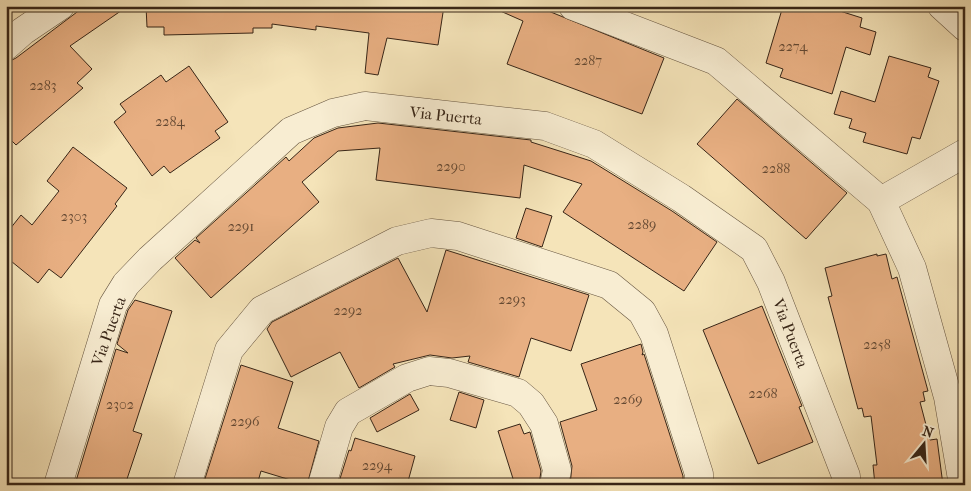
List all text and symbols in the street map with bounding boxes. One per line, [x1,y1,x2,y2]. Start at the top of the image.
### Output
house number: 2274 [778,38,808,55]
house number: 2287 [574,52,602,69]
house number: 2283 [29,77,57,94]
street label: Via Puerta [408,102,484,129]
house number: 2284 [155,113,186,130]
house number: 2290 [436,158,466,175]
house number: 2288 [762,160,790,177]
house number: 2303 [61,208,87,225]
house number: 2289 [628,216,656,233]
house number: 2291 [228,218,254,235]
house number: 2293 [498,291,526,308]
street label: Via Puerta [87,293,130,369]
street label: Via Puerta [768,295,813,371]
house number: 2292 [334,302,362,319]
house number: 2258 [863,336,891,353]
house number: 2268 [748,385,778,402]
house number: 2269 [613,391,643,408]
house number: 2302 [106,396,134,413]
house number: 2296 [230,413,260,430]
north arrow [898,418,948,468]
text: N [920,422,936,442]
house number: 2294 [362,457,393,474]

